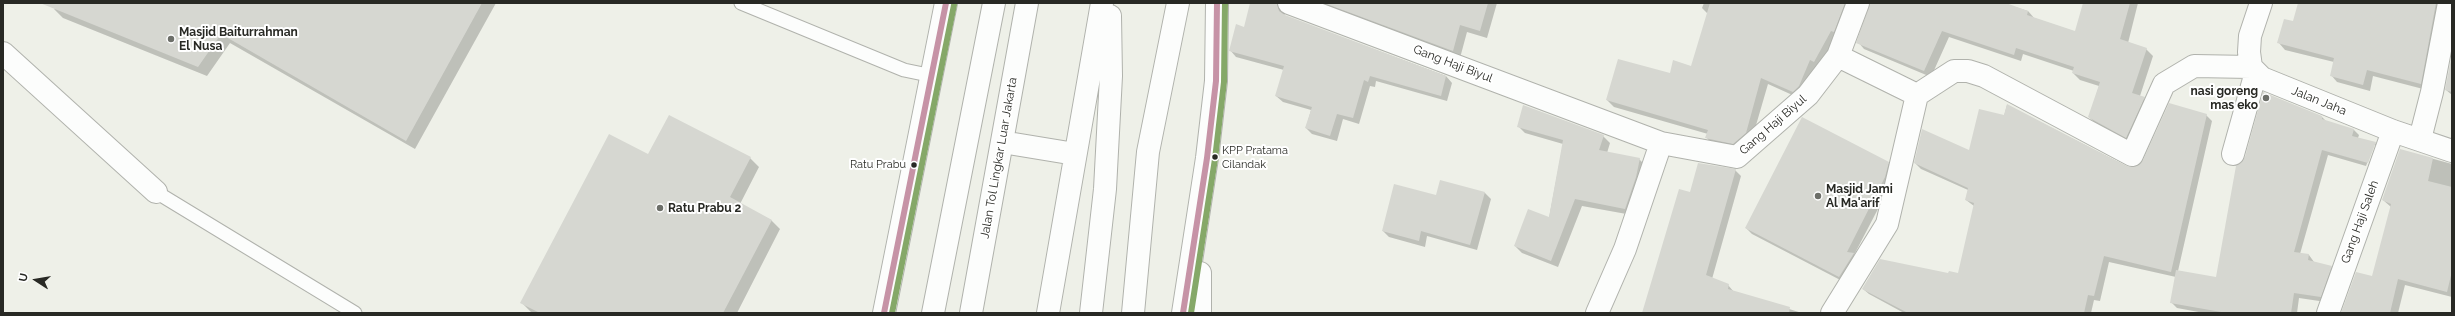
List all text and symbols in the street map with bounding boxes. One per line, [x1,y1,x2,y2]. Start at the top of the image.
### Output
place label: Masjid Baiturrahman El Nusa [179,25,298,53]
marker: Masjid Baiturrahman El Nusa [166,34,176,44]
street label: Gang Haji Biyul [1411,42,1495,86]
street label: Jalan Tol Lingkar Luar Jakarta [978,76,1020,240]
street label: Jalan Jaha [2289,83,2349,119]
place label: nasi goreng mas eko [2191,84,2258,112]
street label: Gang Haji Biyul [1737,92,1809,158]
marker: nasi goreng mas eko [2261,93,2271,103]
place label: KPP Pratama Cilandak [1222,144,1288,170]
marker: KPP Pratama Cilandak [1210,152,1220,162]
place label: Ratu Prabu [850,158,906,172]
marker: Ratu Prabu [909,160,919,170]
street label: Gang Haji Saleh [2338,178,2382,266]
place label: Masjid Jami Al Ma'arif [1826,182,1893,210]
marker: Masjid Jami Al Ma'arif [1813,191,1823,201]
place label: Ratu Prabu 2 [668,201,741,215]
marker: Ratu Prabu 2 [655,203,665,213]
north arrow [16,260,56,300]
text: U [17,272,31,283]

